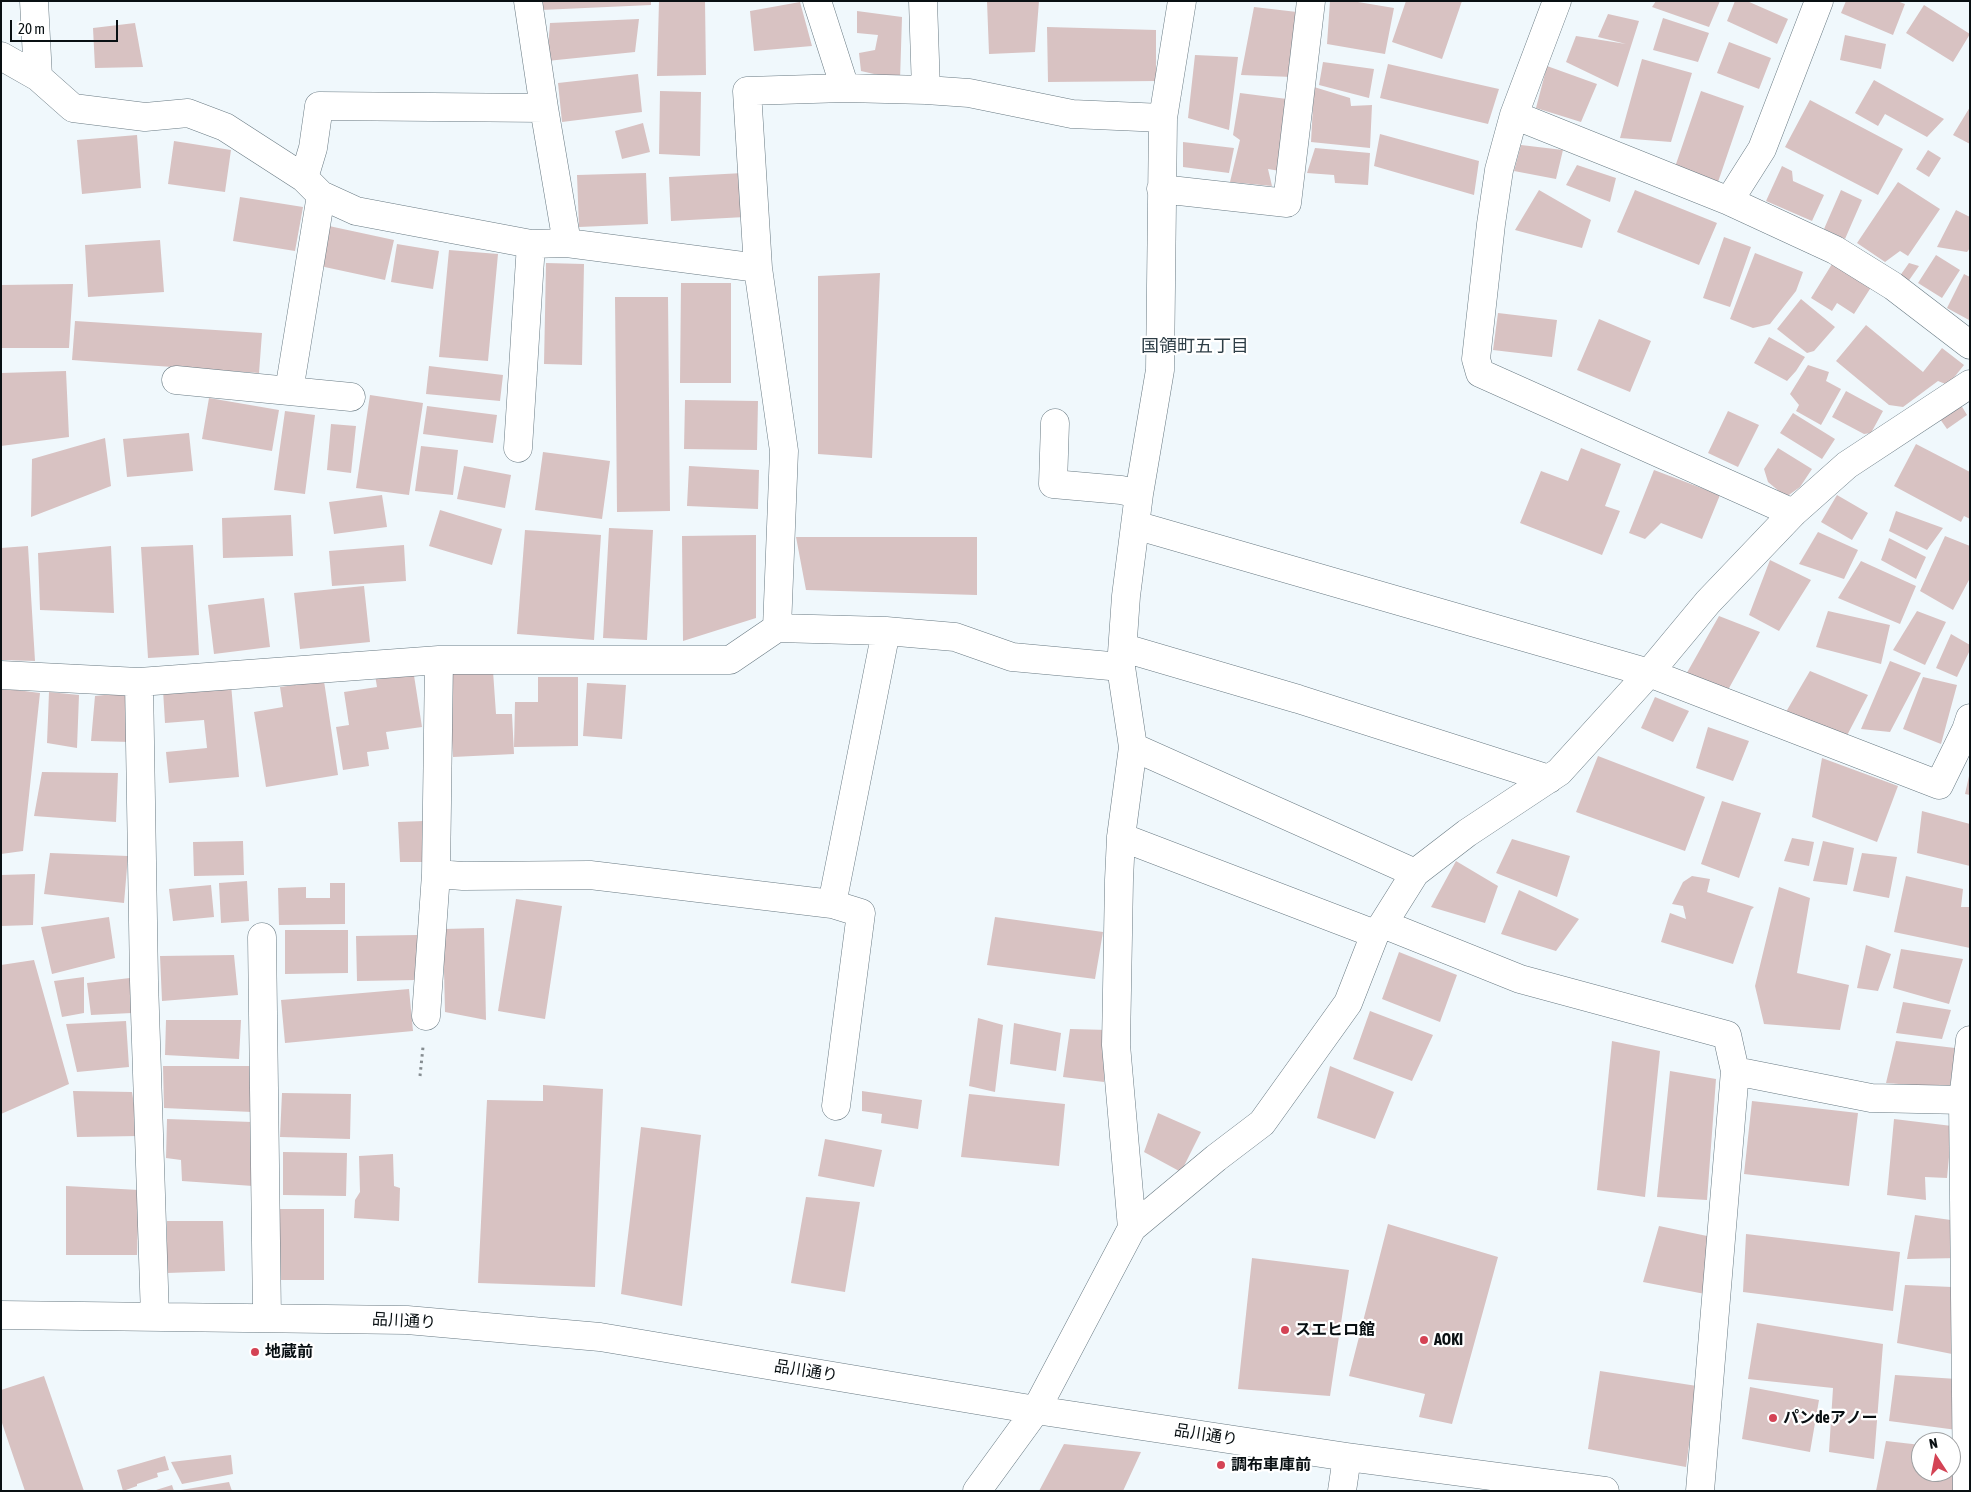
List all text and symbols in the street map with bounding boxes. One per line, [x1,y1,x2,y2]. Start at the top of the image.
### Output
scale bar [12,10,120,42]
text: 20 m [18,20,45,37]
district label: 国領町五丁目 [1141,335,1249,357]
street label: 品川通り [372,1310,436,1332]
place label: スエヒロ館 [1295,1320,1375,1340]
marker: スエヒロ館 [1279,1324,1291,1336]
place label: AOKI [1434,1330,1463,1350]
marker: AOKI [1418,1334,1430,1346]
place label: 地蔵前 [265,1342,313,1362]
marker: 地蔵前 [249,1346,261,1358]
street label: 品川通り [773,1357,839,1385]
place label: パンdeアノー [1783,1408,1878,1428]
marker: パンdeアノー [1767,1412,1779,1424]
street label: 品川通り [1173,1421,1239,1449]
north arrow [1911,1432,1961,1482]
text: N [1928,1435,1939,1452]
place label: 調布車庫前 [1231,1455,1311,1475]
marker: 調布車庫前 [1215,1459,1227,1471]

